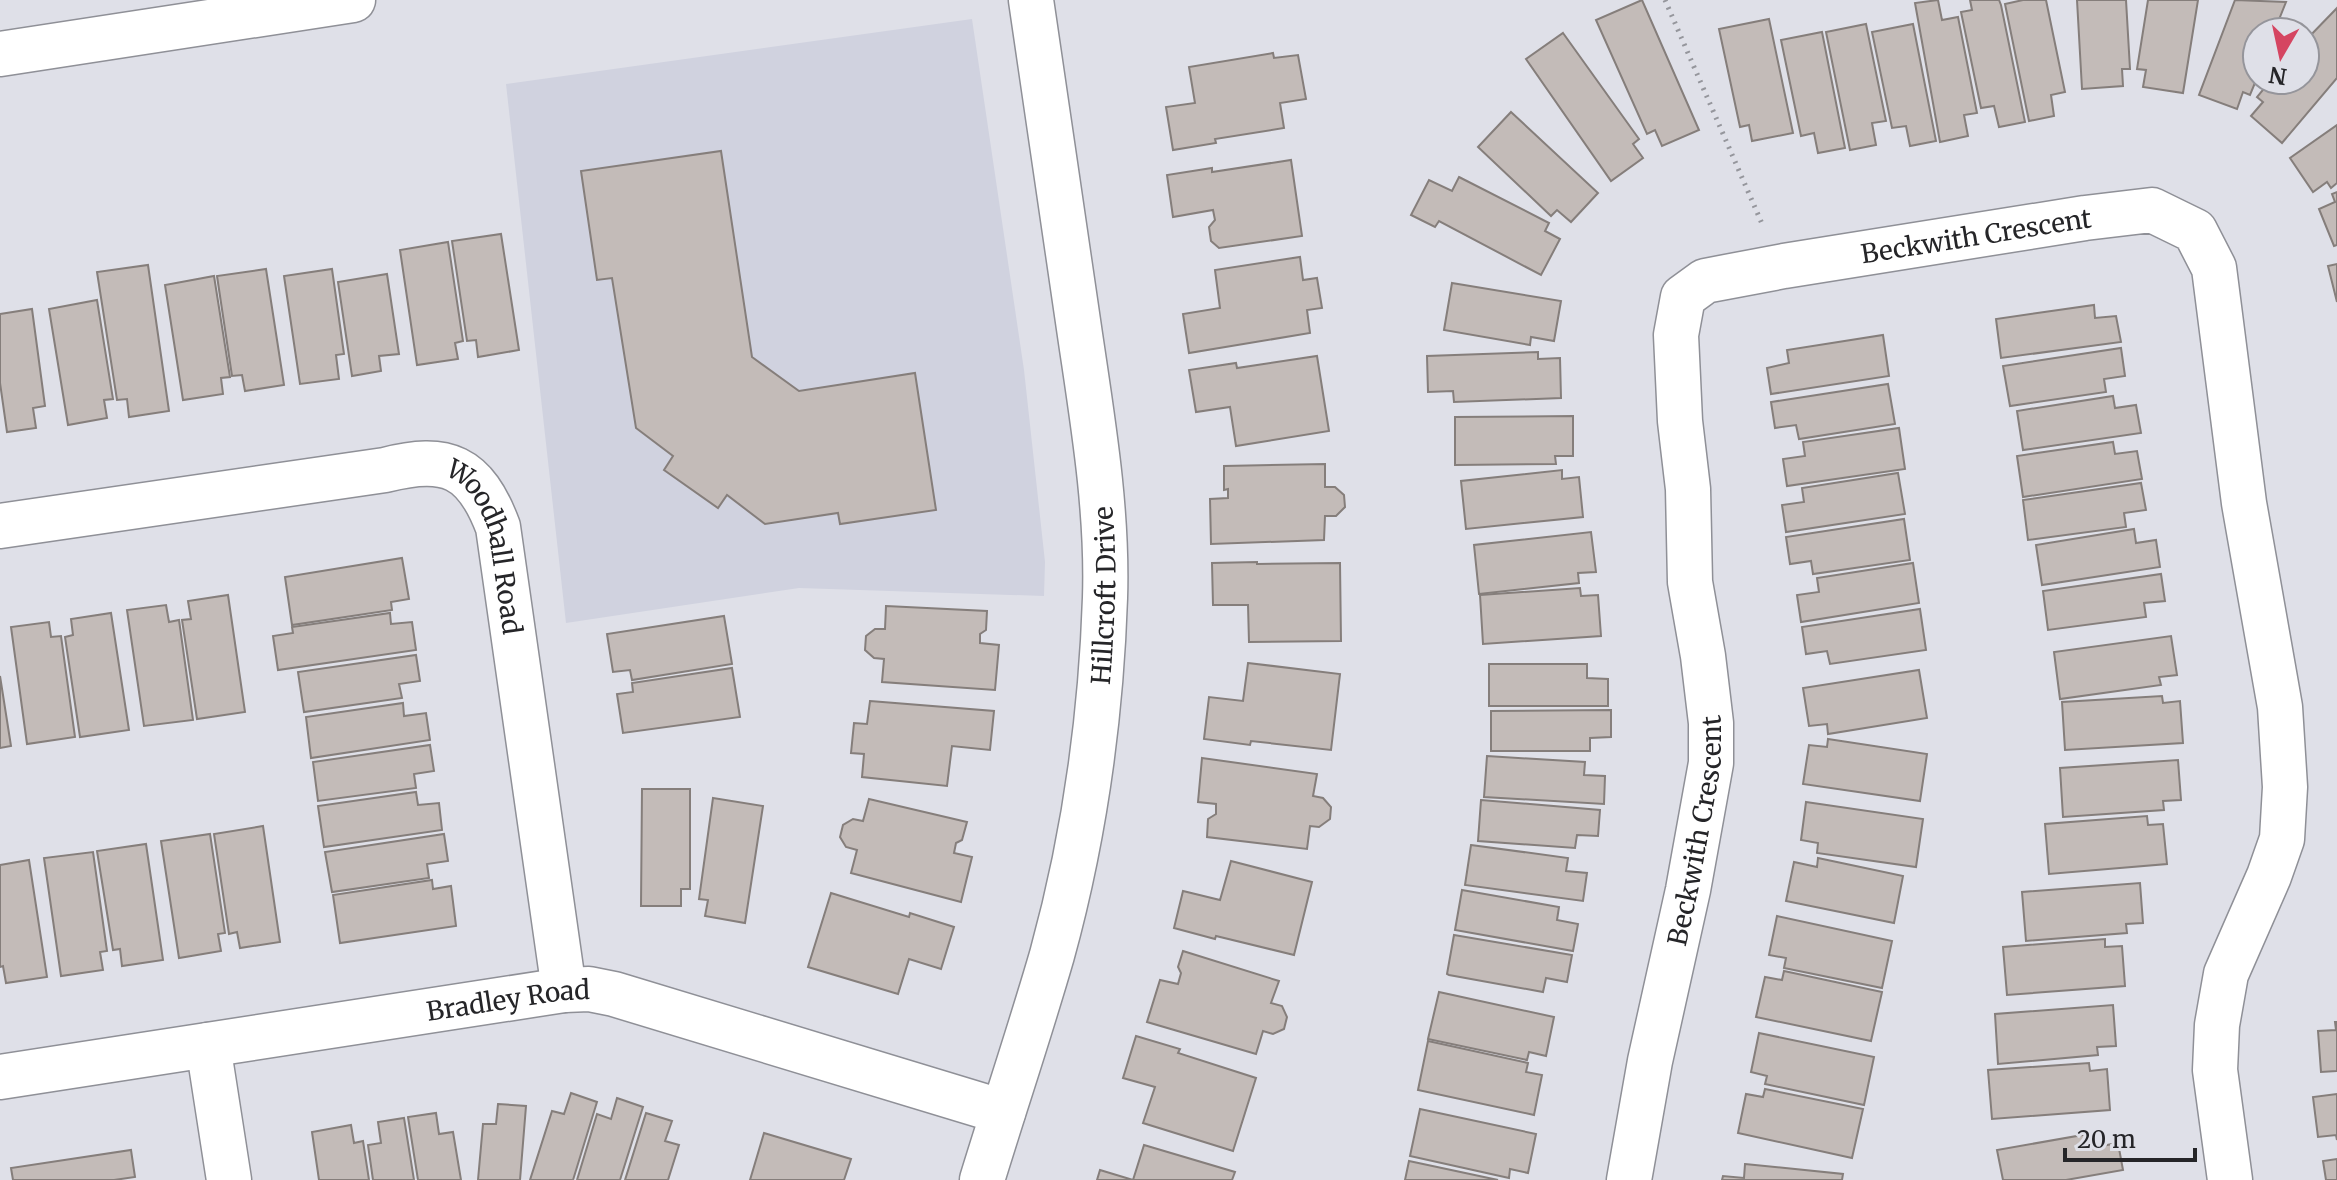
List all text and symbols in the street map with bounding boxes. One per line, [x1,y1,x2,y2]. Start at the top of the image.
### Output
north arrow [2241,16,2321,96]
text: N [2266,60,2289,91]
street label: Beckwith Crescent [1858,201,2093,270]
street label: Woodhall Road [440,451,530,637]
street label: Hillcroft Drive [1083,505,1122,686]
street label: Beckwith Crescent [1660,714,1728,949]
street label: Bradley Road [424,972,591,1028]
scale bar [2065,1112,2195,1162]
text: 20 m [2077,1124,2136,1155]

